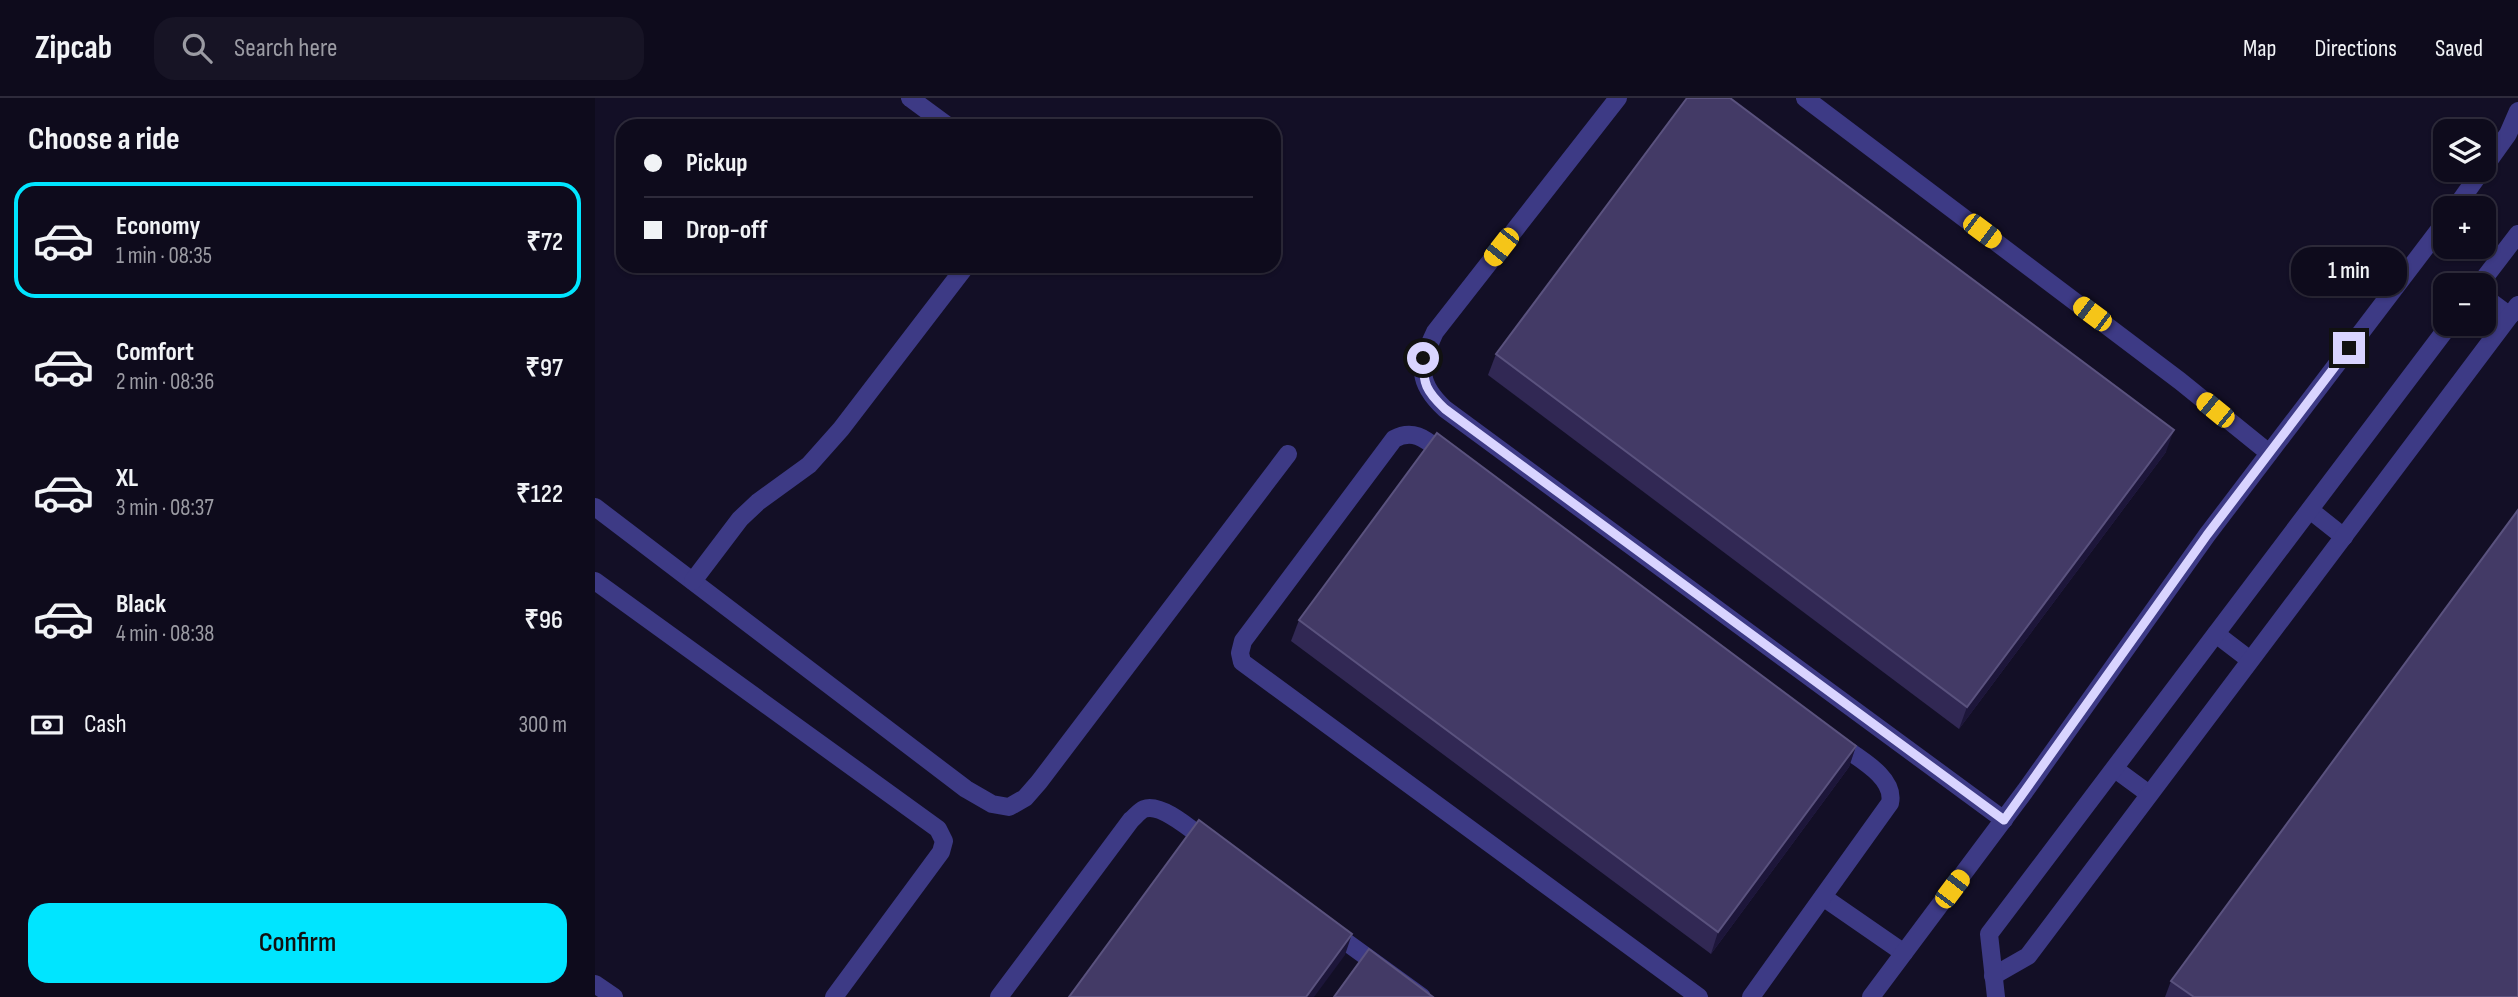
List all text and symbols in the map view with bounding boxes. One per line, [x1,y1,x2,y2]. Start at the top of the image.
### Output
search box [154,17,644,80]
text: Zipcab [35,28,112,68]
icon: search [178,29,216,67]
text: Search here [234,33,337,64]
text: Map [2243,34,2276,63]
text: Directions [2314,34,2397,63]
text: Saved [2435,34,2483,63]
map controls [2433,119,2496,336]
button: layers [2433,119,2496,182]
text: Choose a ride [28,120,180,159]
text: Pickup [686,148,748,179]
button: + [2433,196,2496,259]
icon: car [32,209,95,272]
car [1959,210,2006,252]
text: Economy [116,211,200,242]
text: Drop-off [686,215,767,246]
car [1480,224,1523,270]
text: ₹72 [526,227,563,258]
text: 1 min · 08:35 [116,242,212,270]
callout: 1 min [2291,246,2407,296]
text: 1 min [2328,257,2370,285]
button: − [2433,273,2496,336]
car [2069,293,2116,335]
route end [2333,332,2365,364]
icon: car [32,335,95,398]
text: Comfort [116,337,194,368]
route start [1407,342,1439,374]
text: ₹97 [525,353,563,384]
text: 2 min · 08:36 [116,368,214,396]
car [2193,389,2238,431]
icon: car [32,461,95,524]
text: XL [116,463,138,494]
text: ₹122 [516,479,563,510]
text: 3 min · 08:37 [116,494,214,522]
icon: car [32,587,95,650]
text: Black [116,589,166,620]
text: ₹96 [524,605,563,636]
text: 4 min · 08:38 [116,620,214,648]
icon: cash [28,706,66,744]
text: Cash [84,709,127,740]
text: 300 m [518,711,567,739]
car [1931,866,1974,912]
button: Confirm [28,903,567,983]

